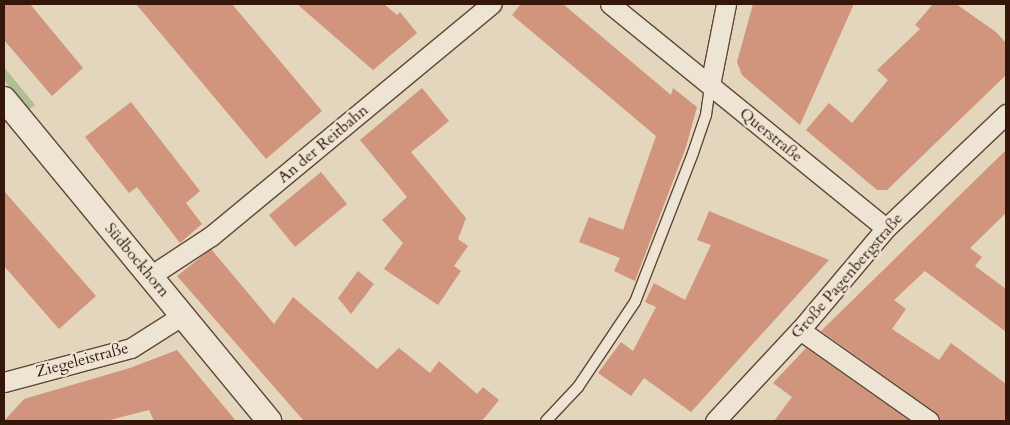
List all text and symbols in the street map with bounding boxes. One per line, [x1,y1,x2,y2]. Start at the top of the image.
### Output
street label: An der Reitbahn [274,101,372,187]
street label: Querstraße [736,104,806,166]
street label: Große Pagenbergstraße [787,209,907,343]
street label: Südbockhorn [100,219,174,301]
street label: Ziegeleistraße [34,338,130,382]

